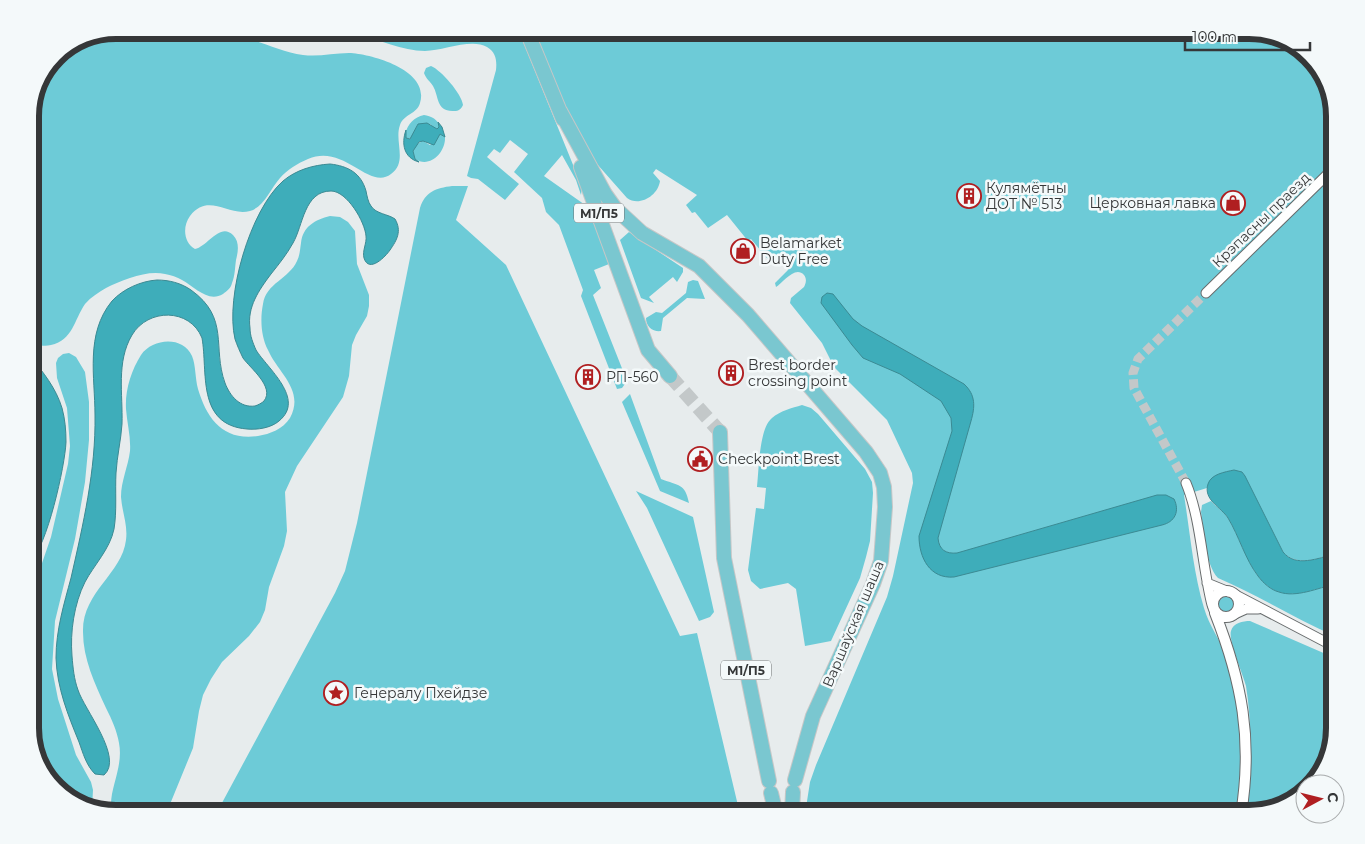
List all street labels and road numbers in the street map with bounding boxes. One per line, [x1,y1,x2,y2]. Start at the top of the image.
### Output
street label: Крэпасны праезд [1208,169,1314,271]
road number: М1/П5 [574,204,624,222]
street label: Варшаўская шаша [818,558,888,690]
road number: М1/П5 [721,660,771,680]

